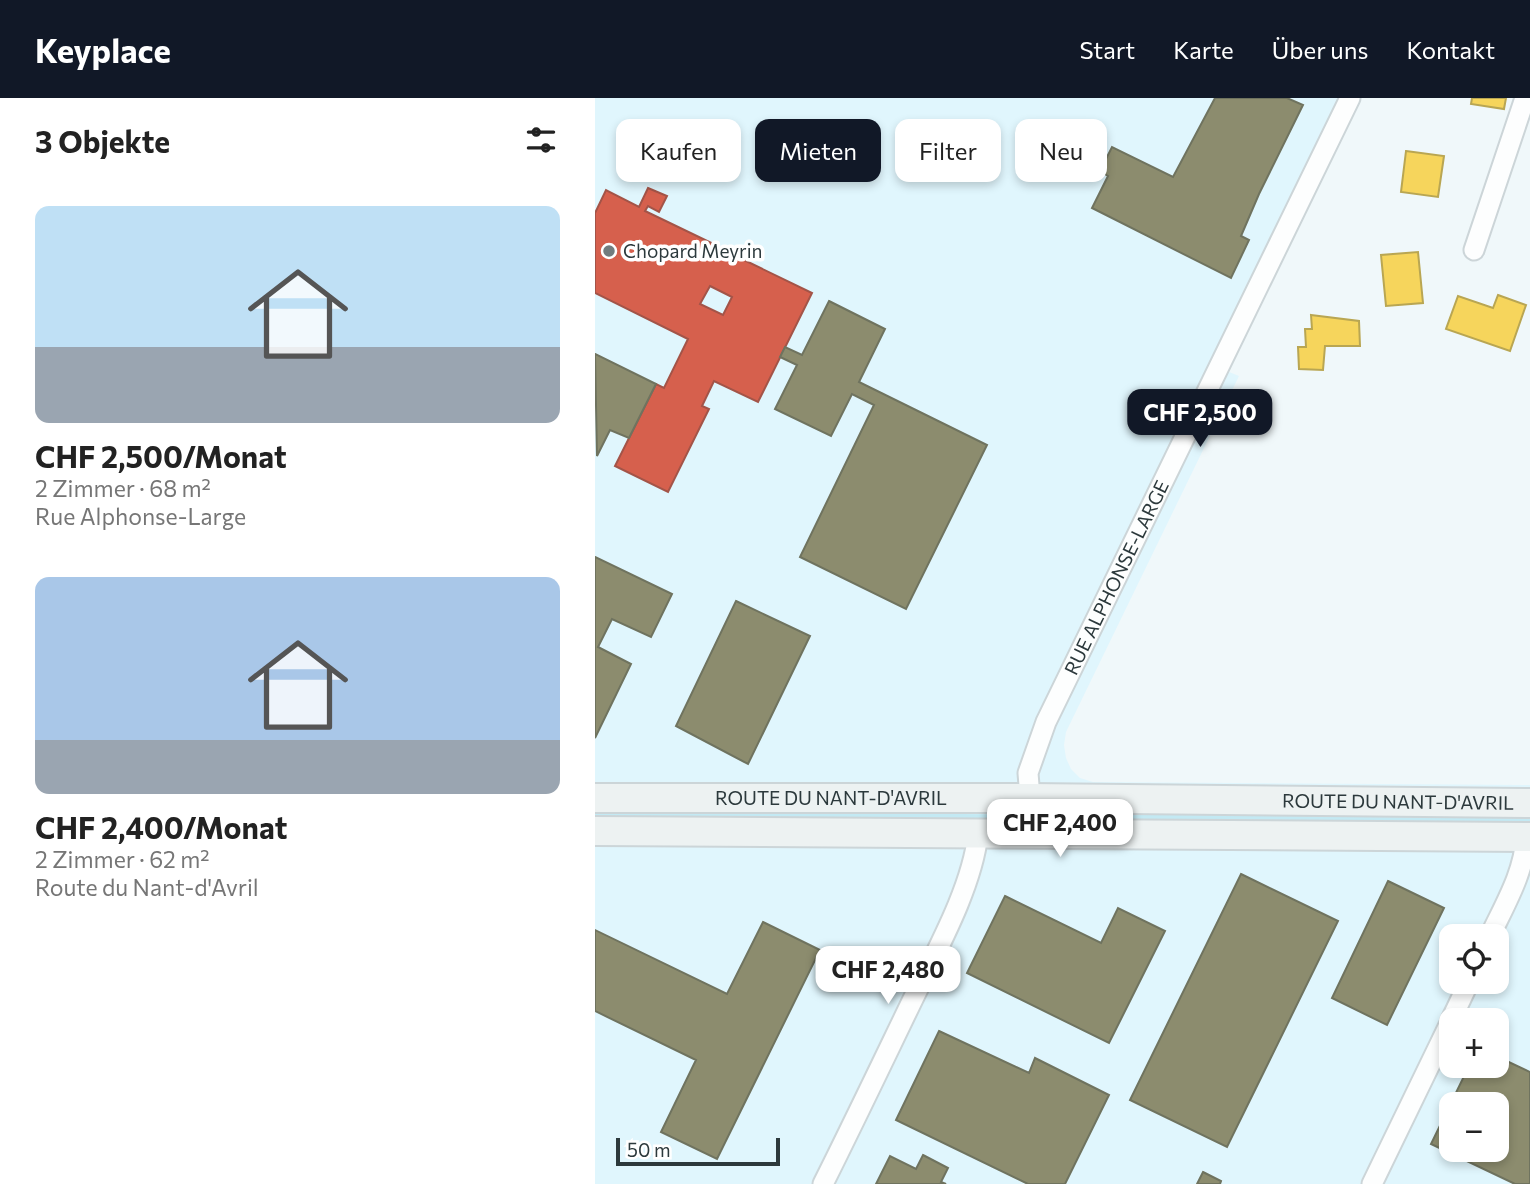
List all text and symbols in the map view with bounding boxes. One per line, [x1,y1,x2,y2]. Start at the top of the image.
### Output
text: Keyplace [35,29,171,70]
text: Start [1080,35,1135,64]
text: Karte [1173,35,1234,64]
text: Über uns [1272,35,1368,64]
text: Kontakt [1406,35,1495,64]
chip: Kaufen [616,119,741,182]
chip: Mieten [755,119,881,182]
chip: Filter [895,119,1001,182]
chip: Neu [1015,119,1107,182]
icon: filters [522,121,560,159]
text: 3 Objekte [35,122,170,159]
place label: Chopard Meyrin [623,239,762,262]
marker: Chopard Meyrin [601,243,617,259]
icon: home [235,251,361,377]
pin: CHF 2,500 [1120,390,1280,449]
text: CHF 2,500 [1143,398,1257,426]
text: CHF 2,500/Monat [35,437,287,474]
text: 2 Zimmer · 68 m² [35,474,211,502]
street label: RUE ALPHONSE-LARGE [1059,476,1173,678]
text: Rue Alphonse-Large [35,502,246,530]
icon: home [235,622,361,748]
street label: ROUTE DU NANT-D'AVRIL [715,786,947,809]
street label: ROUTE DU NANT-D'AVRIL [1282,789,1514,814]
pin: CHF 2,400 [980,800,1140,859]
text: CHF 2,400/Monat [35,808,287,845]
text: CHF 2,400 [1003,808,1117,836]
text: 2 Zimmer · 62 m² [35,845,210,873]
text: Route du Nant-d'Avril [35,873,259,901]
map controls [1439,924,1509,1162]
button: locate [1439,924,1509,994]
pin: CHF 2,480 [808,946,968,1006]
text: CHF 2,480 [832,955,944,983]
button: + [1439,1008,1509,1078]
button: − [1439,1092,1509,1162]
scale bar [616,1135,781,1167]
text: 50 m [627,1138,671,1161]

